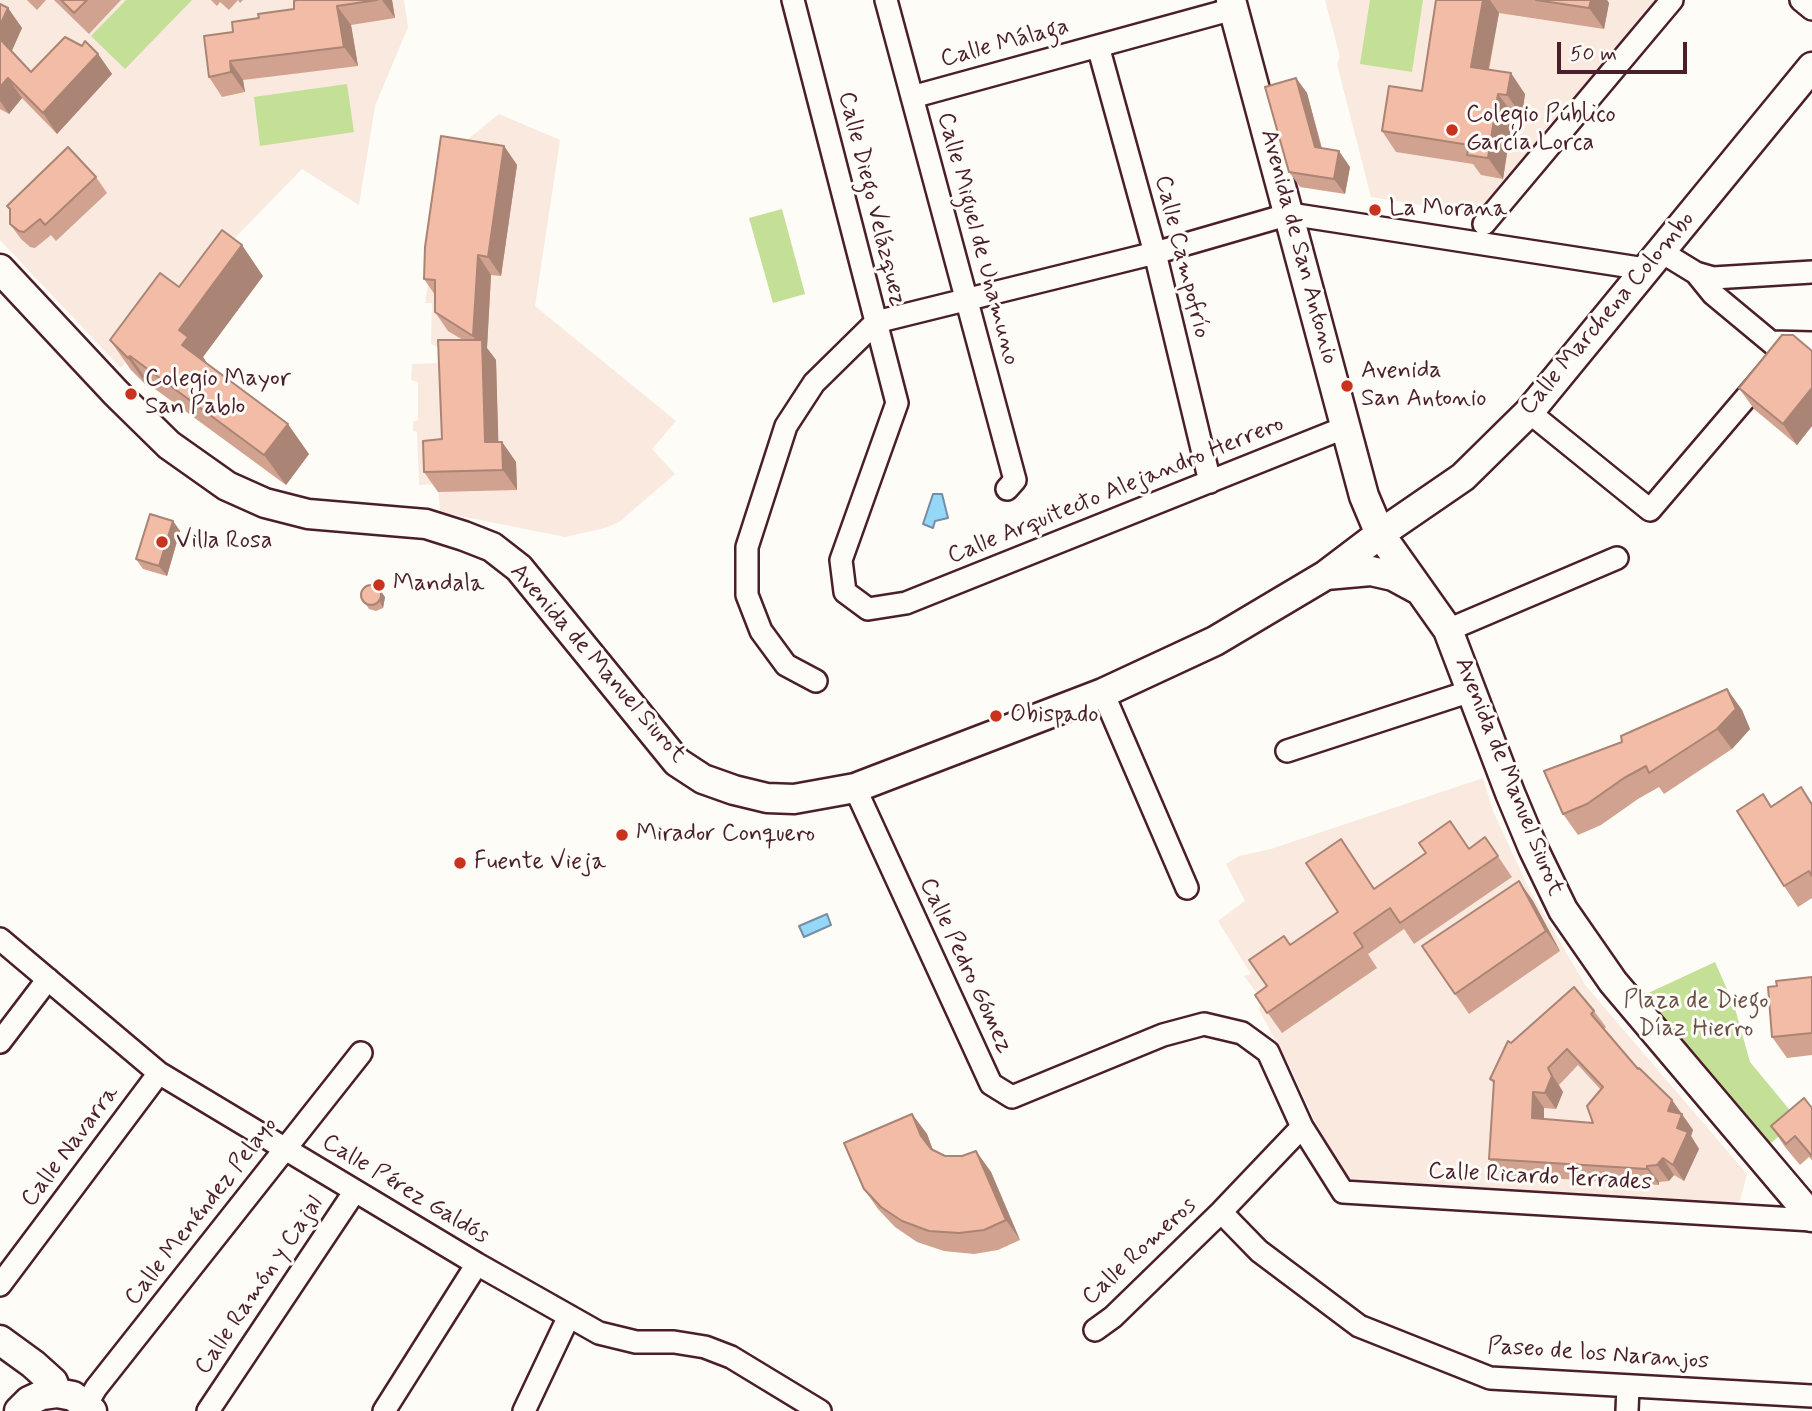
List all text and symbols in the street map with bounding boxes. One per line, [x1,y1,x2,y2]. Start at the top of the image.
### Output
street label: Calle Málaga [938,13,1072,75]
scale bar [1560,28,1689,72]
text: 50 m [1570,40,1617,68]
street label: Calle Diego Velázquez [830,89,912,309]
place label: Colegio Público García Lorca [1466,102,1616,158]
street label: Calle Miguel de Unamuno [929,110,1025,368]
marker: Colegio Público García Lorca [1444,122,1460,138]
street label: Avenida de San Antonio [1253,126,1343,368]
street label: Calle Campofrío [1147,173,1215,341]
place label: La Morana [1389,196,1507,224]
marker: La Morana [1367,202,1383,218]
street label: Calle Marchena Colombo [1514,206,1702,422]
place label: Avenida San Antonio [1361,358,1487,414]
place label: Colegio Mayor San Pablo [145,366,291,422]
marker: Avenida San Antonio [1339,378,1355,394]
marker: Colegio Mayor San Pablo [123,386,139,402]
street label: Calle Arquitecto Alejandro Herrero [944,410,1288,572]
place label: Villa Rosa [176,528,273,556]
marker: Villa Rosa [154,534,170,550]
street label: Avenida de Manuel Siurot [503,559,691,769]
place label: Mandala [393,571,484,599]
marker: Mandala [371,577,387,593]
street label: Avenida de Manuel Siurot [1447,654,1569,900]
place label: Obispado [1010,702,1098,730]
marker: Obispado [988,708,1004,724]
place label: Mirador Conquero [636,821,815,849]
marker: Mirador Conquero [614,827,630,843]
place label: Fuente Vieja [474,849,606,877]
marker: Fuente Vieja [452,855,468,871]
street label: Calle Pedro Gómez [912,874,1018,1058]
park label: Plaza de Diego Díaz Hierro [1623,988,1769,1044]
street label: Calle Navarra [16,1080,126,1214]
street label: Calle Menéndez Pelayo [120,1112,284,1312]
street label: Calle Pérez Galdós [316,1129,494,1251]
street label: Calle Ricardo Terrades [1427,1158,1653,1198]
street label: Calle Ramón y Cajal [190,1191,330,1381]
street label: Calle Romeros [1077,1192,1203,1312]
street label: Paseo de los Naranjos [1486,1333,1710,1377]

